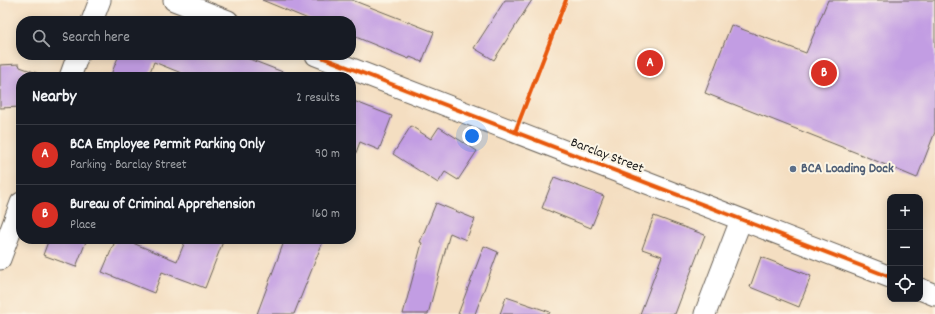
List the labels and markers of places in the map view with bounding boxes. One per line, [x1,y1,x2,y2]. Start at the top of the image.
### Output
pin: A [637,48,663,78]
pin: B [811,58,837,88]
place label: BCA Loading Dock [801,159,894,179]
marker: BCA Loading Dock [788,164,798,174]

